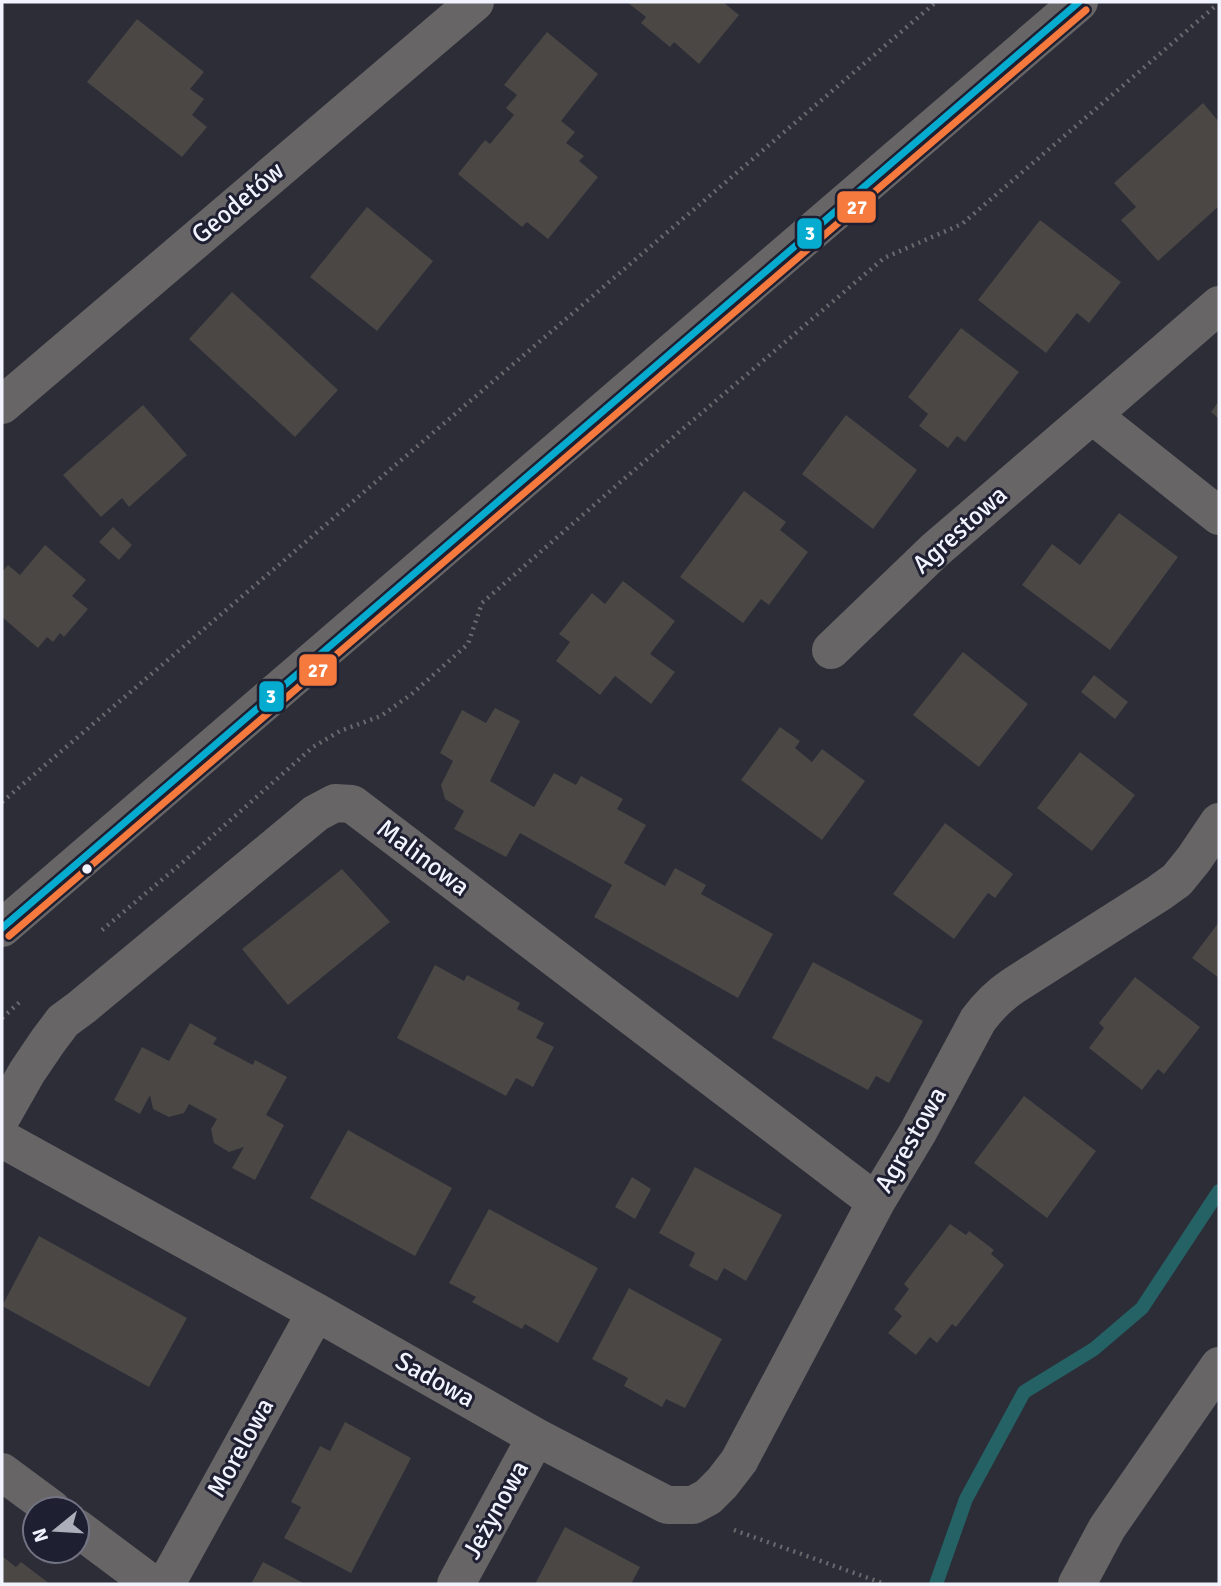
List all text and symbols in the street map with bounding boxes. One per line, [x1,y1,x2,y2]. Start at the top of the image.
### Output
street label: Geodetów [185,155,291,251]
line badge: 27 [836,190,877,224]
text: 27 [847,196,867,220]
line badge: 3 [796,217,823,250]
text: 3 [805,222,815,246]
street label: Agrestowa [906,479,1014,581]
line badge: 27 [298,653,338,687]
text: 27 [308,659,328,683]
line badge: 3 [258,680,285,713]
text: 3 [266,685,276,709]
street label: Malinowa [370,813,476,903]
unlabelled marker [80,862,94,876]
street label: Agrestowa [868,1081,954,1199]
street label: Sadowa [390,1345,480,1415]
street label: Morelowa [201,1393,281,1503]
street label: Jeżynowa [456,1455,536,1565]
north arrow [21,1495,91,1565]
text: N [27,1525,54,1545]

